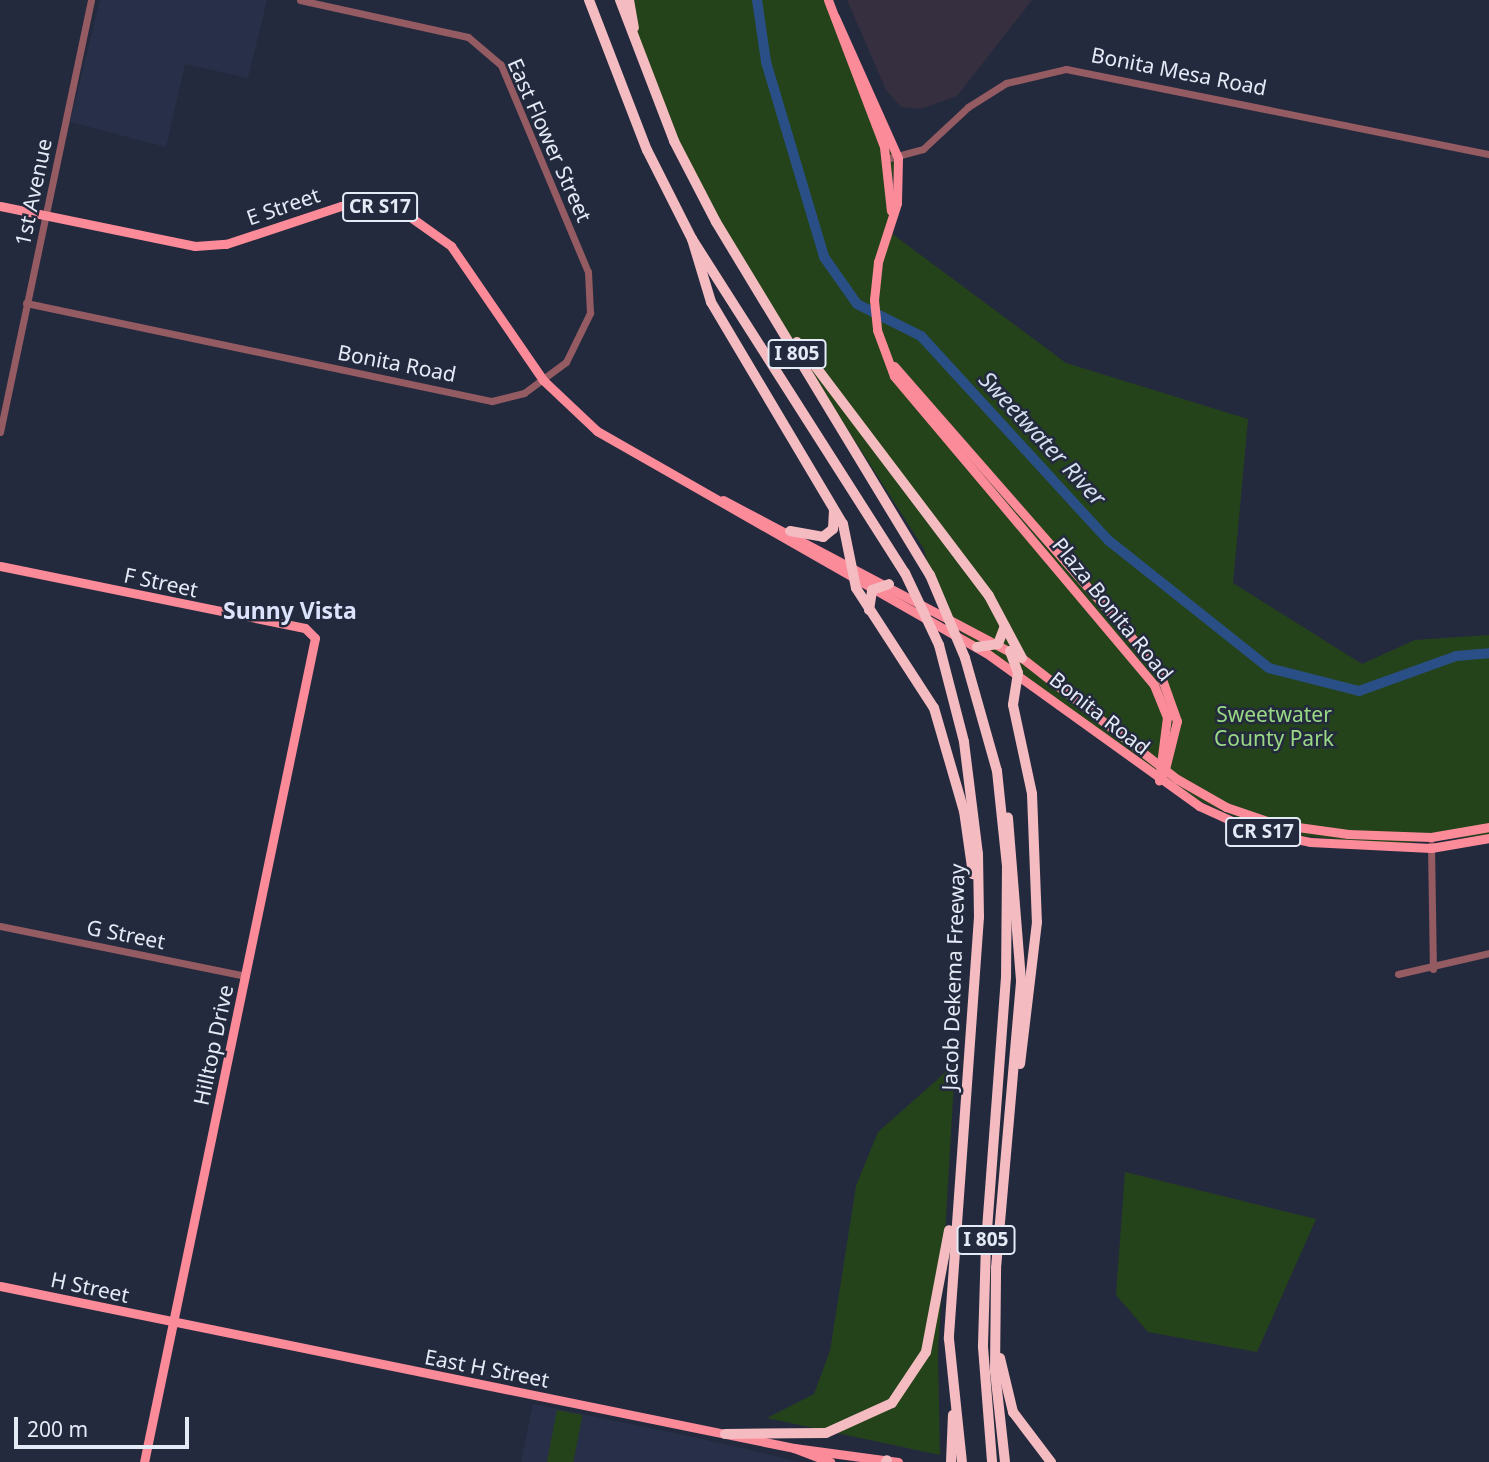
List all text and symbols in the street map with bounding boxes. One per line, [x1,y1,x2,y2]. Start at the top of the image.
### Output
street label: Bonita Mesa Road [1089,42,1269,100]
street label: East Flower Street [503,54,597,226]
street label: 1st Avenue [9,136,57,248]
street label: E Street [243,182,323,230]
road number: CR S17 [342,192,418,223]
road number: I 805 [767,338,827,370]
street label: Bonita Road [336,339,458,387]
water label: Sweetwater River [974,365,1112,511]
street label: Plaza Bonita Road [1047,532,1179,686]
street label: F Street [122,562,200,602]
district label: Sunny Vista [223,596,357,624]
street label: Bonita Road [1045,666,1155,760]
park label: Sweetwater County Park [1214,701,1334,751]
road number: CR S17 [1224,817,1302,848]
street label: Jacob Dekema Freeway [936,863,970,1091]
street label: G Street [85,914,167,954]
street label: Hilltop Drive [188,983,238,1107]
road number: I 805 [956,1224,1016,1256]
street label: H Street [48,1266,132,1308]
street label: East H Street [423,1344,551,1392]
scale bar [18,1402,192,1446]
text: 200 m [27,1415,88,1443]

